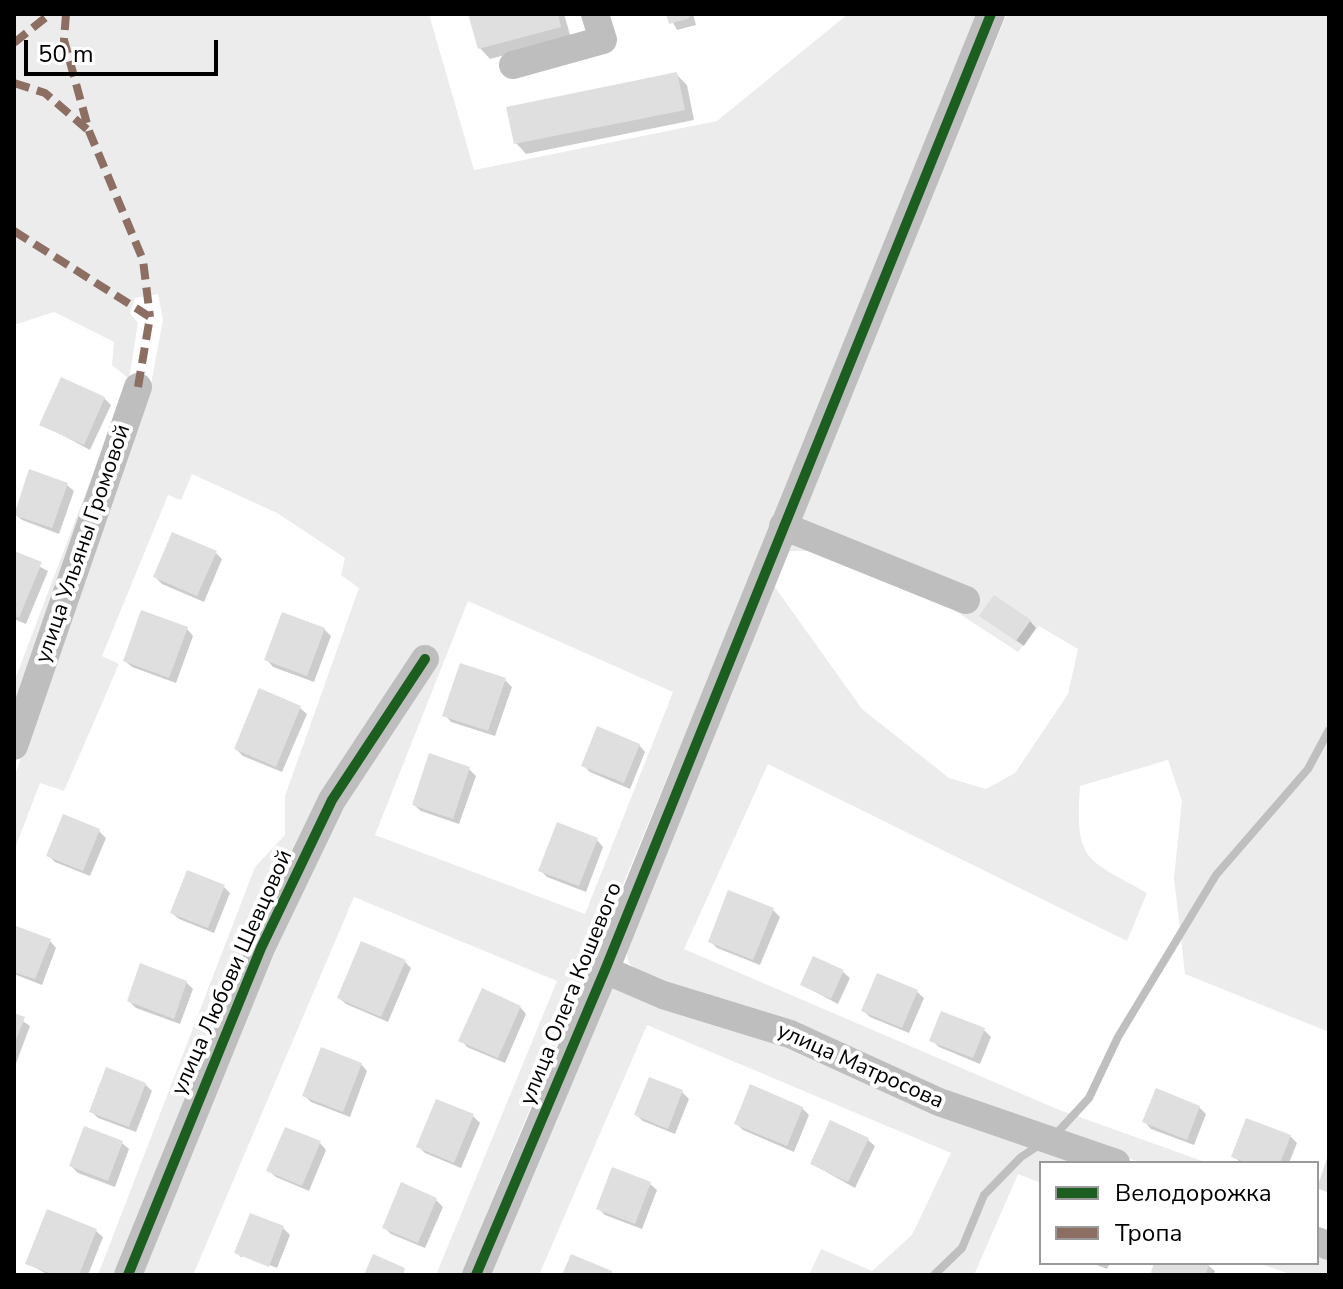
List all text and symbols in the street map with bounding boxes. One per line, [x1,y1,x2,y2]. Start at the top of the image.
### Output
scale bar [28,24,222,74]
text: 50 m [38,38,94,70]
street label: улица Ульяны Громовой [31,421,137,667]
street label: улица Любови Шевцовой [167,846,299,1100]
street label: улица Олега Кошевого [515,879,629,1109]
street label: улица Матросова [773,1018,947,1116]
legend [1039,1161,1319,1265]
text: Велодорожка [1115,1177,1272,1209]
text: Тропа [1115,1217,1182,1249]

